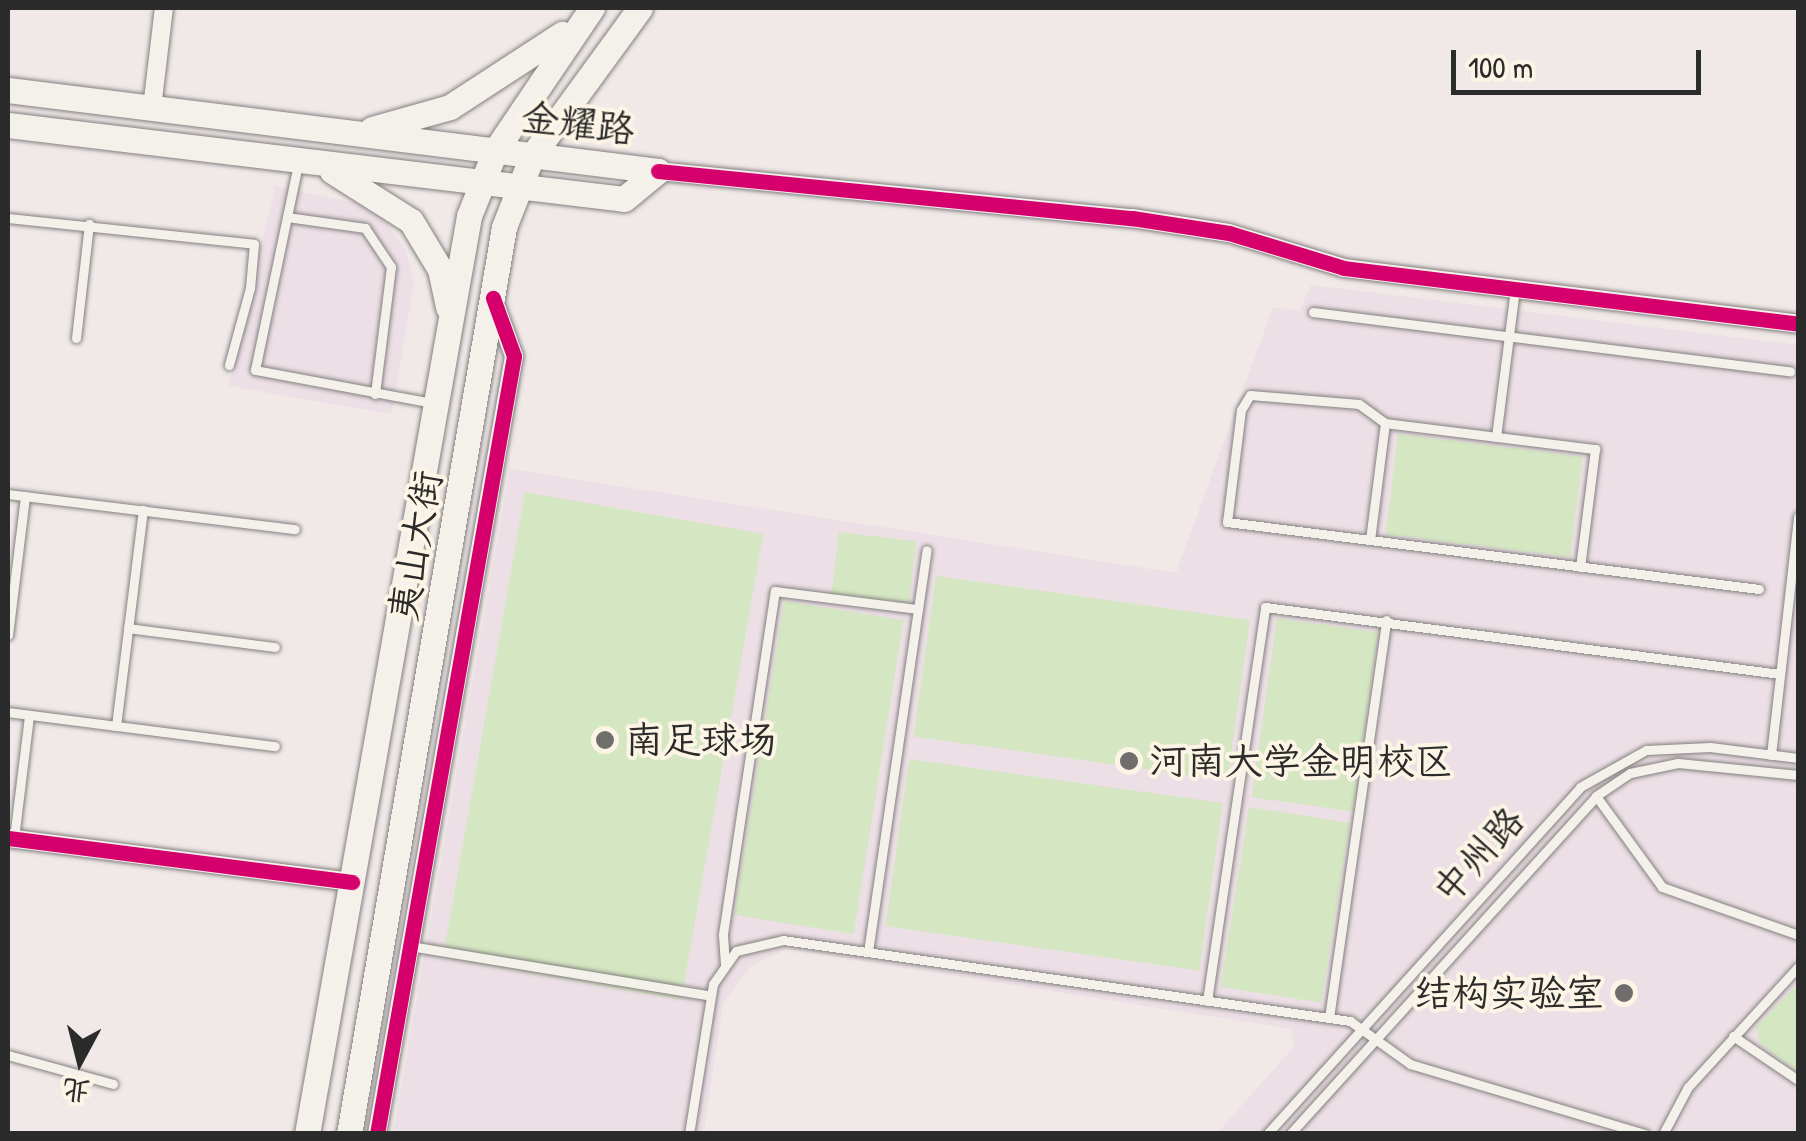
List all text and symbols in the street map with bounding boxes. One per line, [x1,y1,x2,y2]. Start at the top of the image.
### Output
scale bar [1456,30,1706,92]
text: 100 m [1468,47,1533,87]
street label: 金耀路 [519,93,637,153]
street label: 夷山大街 [379,467,451,625]
place label: 南足球场 [625,717,777,763]
marker: 南足球场 [594,729,616,751]
place label: 河南大学金明校区 [1149,738,1453,784]
marker: 河南大学金明校区 [1118,750,1140,772]
street label: 中州路 [1423,797,1533,913]
place label: 结构实验室 [1414,970,1604,1016]
marker: 结构实验室 [1613,982,1635,1004]
north arrow [30,1011,130,1111]
text: 北 [60,1070,93,1111]

